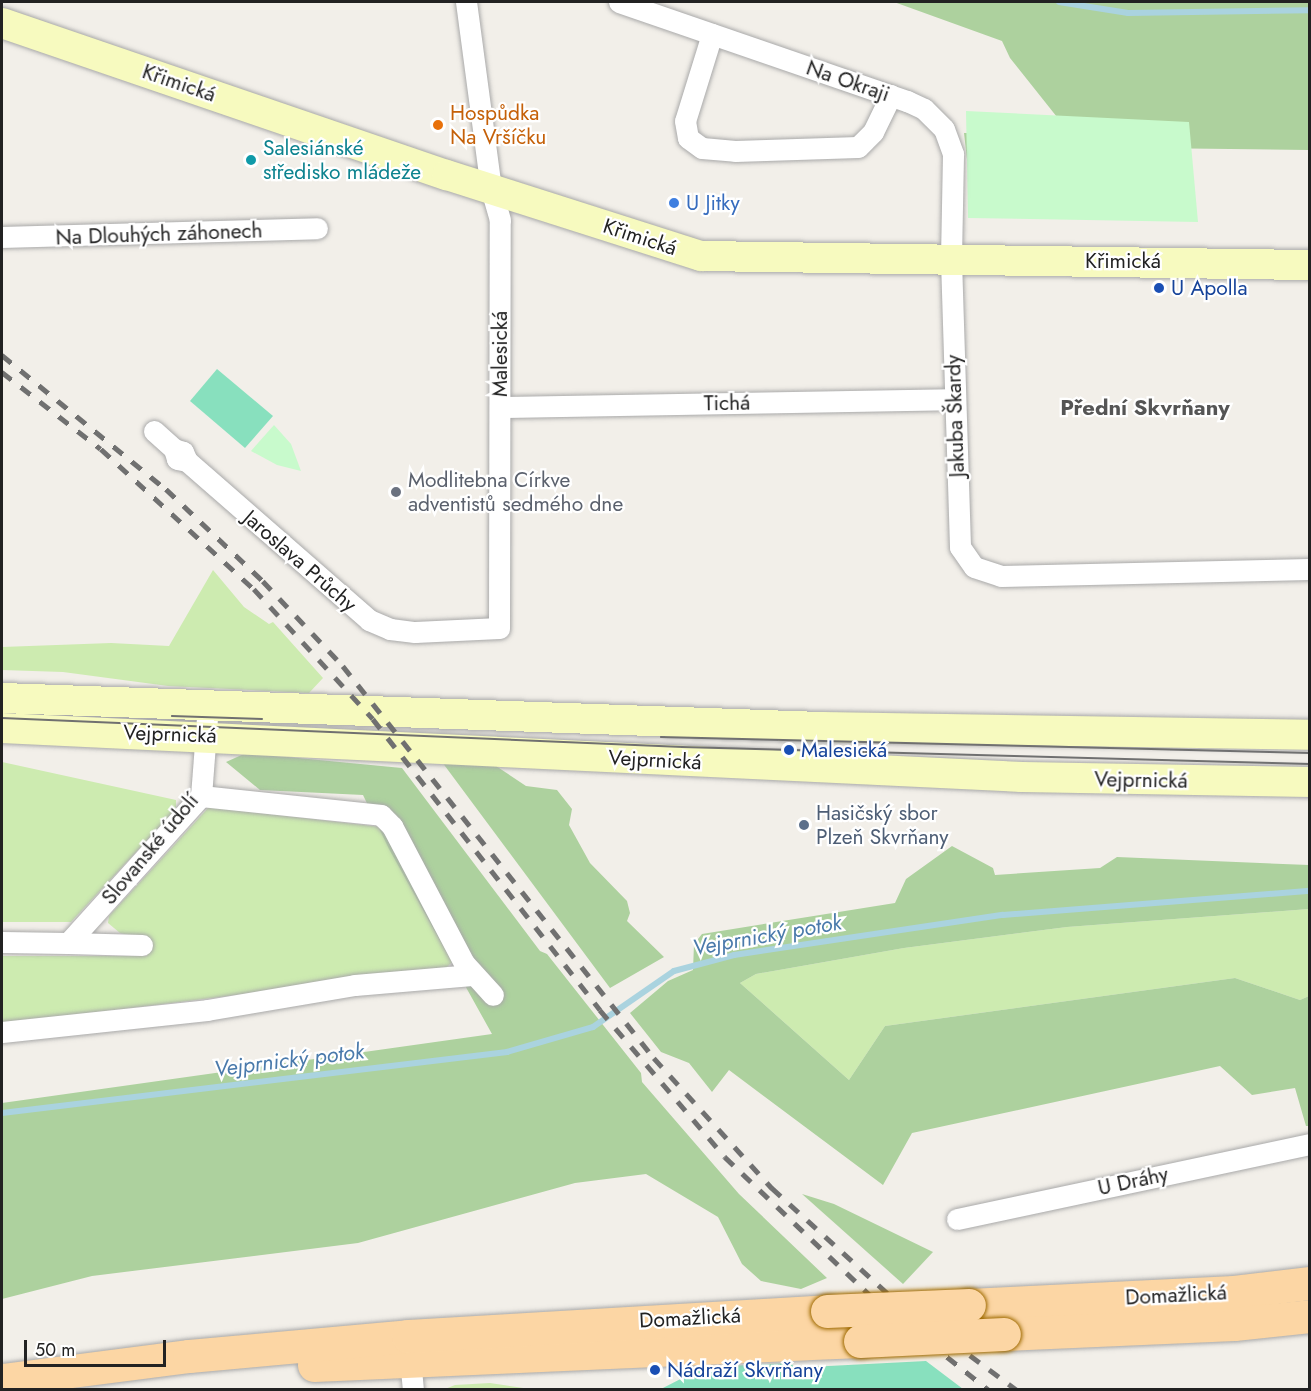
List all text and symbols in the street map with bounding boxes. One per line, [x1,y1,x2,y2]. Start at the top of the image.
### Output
street label: Na Okraji [803,55,893,107]
street label: Křimická [139,59,219,107]
place label: Hospůdka Na Vršíčku [450,100,546,150]
marker: Hospůdka Na Vršíčku [431,118,445,132]
place label: Salesiánské středisko mládeže [263,135,421,185]
marker: Salesiánské středisko mládeže [244,153,258,167]
place label: U Jitky [686,190,740,216]
marker: U Jitky [667,196,681,210]
street label: Křimická [600,213,680,261]
street label: Na Dlouhých záhonech [55,218,263,250]
street label: Křimická [1085,248,1161,274]
place label: U Apolla [1171,275,1248,301]
marker: U Apolla [1152,281,1166,295]
street label: Malesická [487,311,513,397]
street label: Jakuba Škardy [940,354,970,478]
street label: Tichá [704,390,750,416]
district label: Přední Skvrňany [1060,395,1230,421]
place label: Modlitebna Církve adventistů sedmého dne [408,467,623,517]
marker: Modlitebna Církve adventistů sedmého dne [389,485,403,499]
street label: Jaroslava Průchy [238,505,362,617]
street label: Vejprnická [123,720,217,748]
place label: Malesická [801,737,887,763]
marker: Malesická [782,743,796,757]
street label: Vejprnická [608,745,702,775]
street label: Vejprnická [1094,767,1188,793]
street label: Slovanské údolí [96,788,204,910]
place label: Hasičský sbor Plzeň Skvrňany [816,800,949,850]
marker: Hasičský sbor Plzeň Skvrňany [797,818,811,832]
water label: Vejprnický potok [690,909,844,961]
water label: Vejprnický potok [213,1038,365,1082]
street label: U Dráhy [1096,1161,1170,1201]
street label: Domažlická [1125,1280,1227,1310]
street label: Domažlická [639,1303,741,1333]
scale bar [27,1328,170,1366]
text: 50 m [35,1337,75,1363]
place label: Nádraží Skvrňany [667,1357,823,1383]
marker: Nádraží Skvrňany [648,1363,662,1377]

